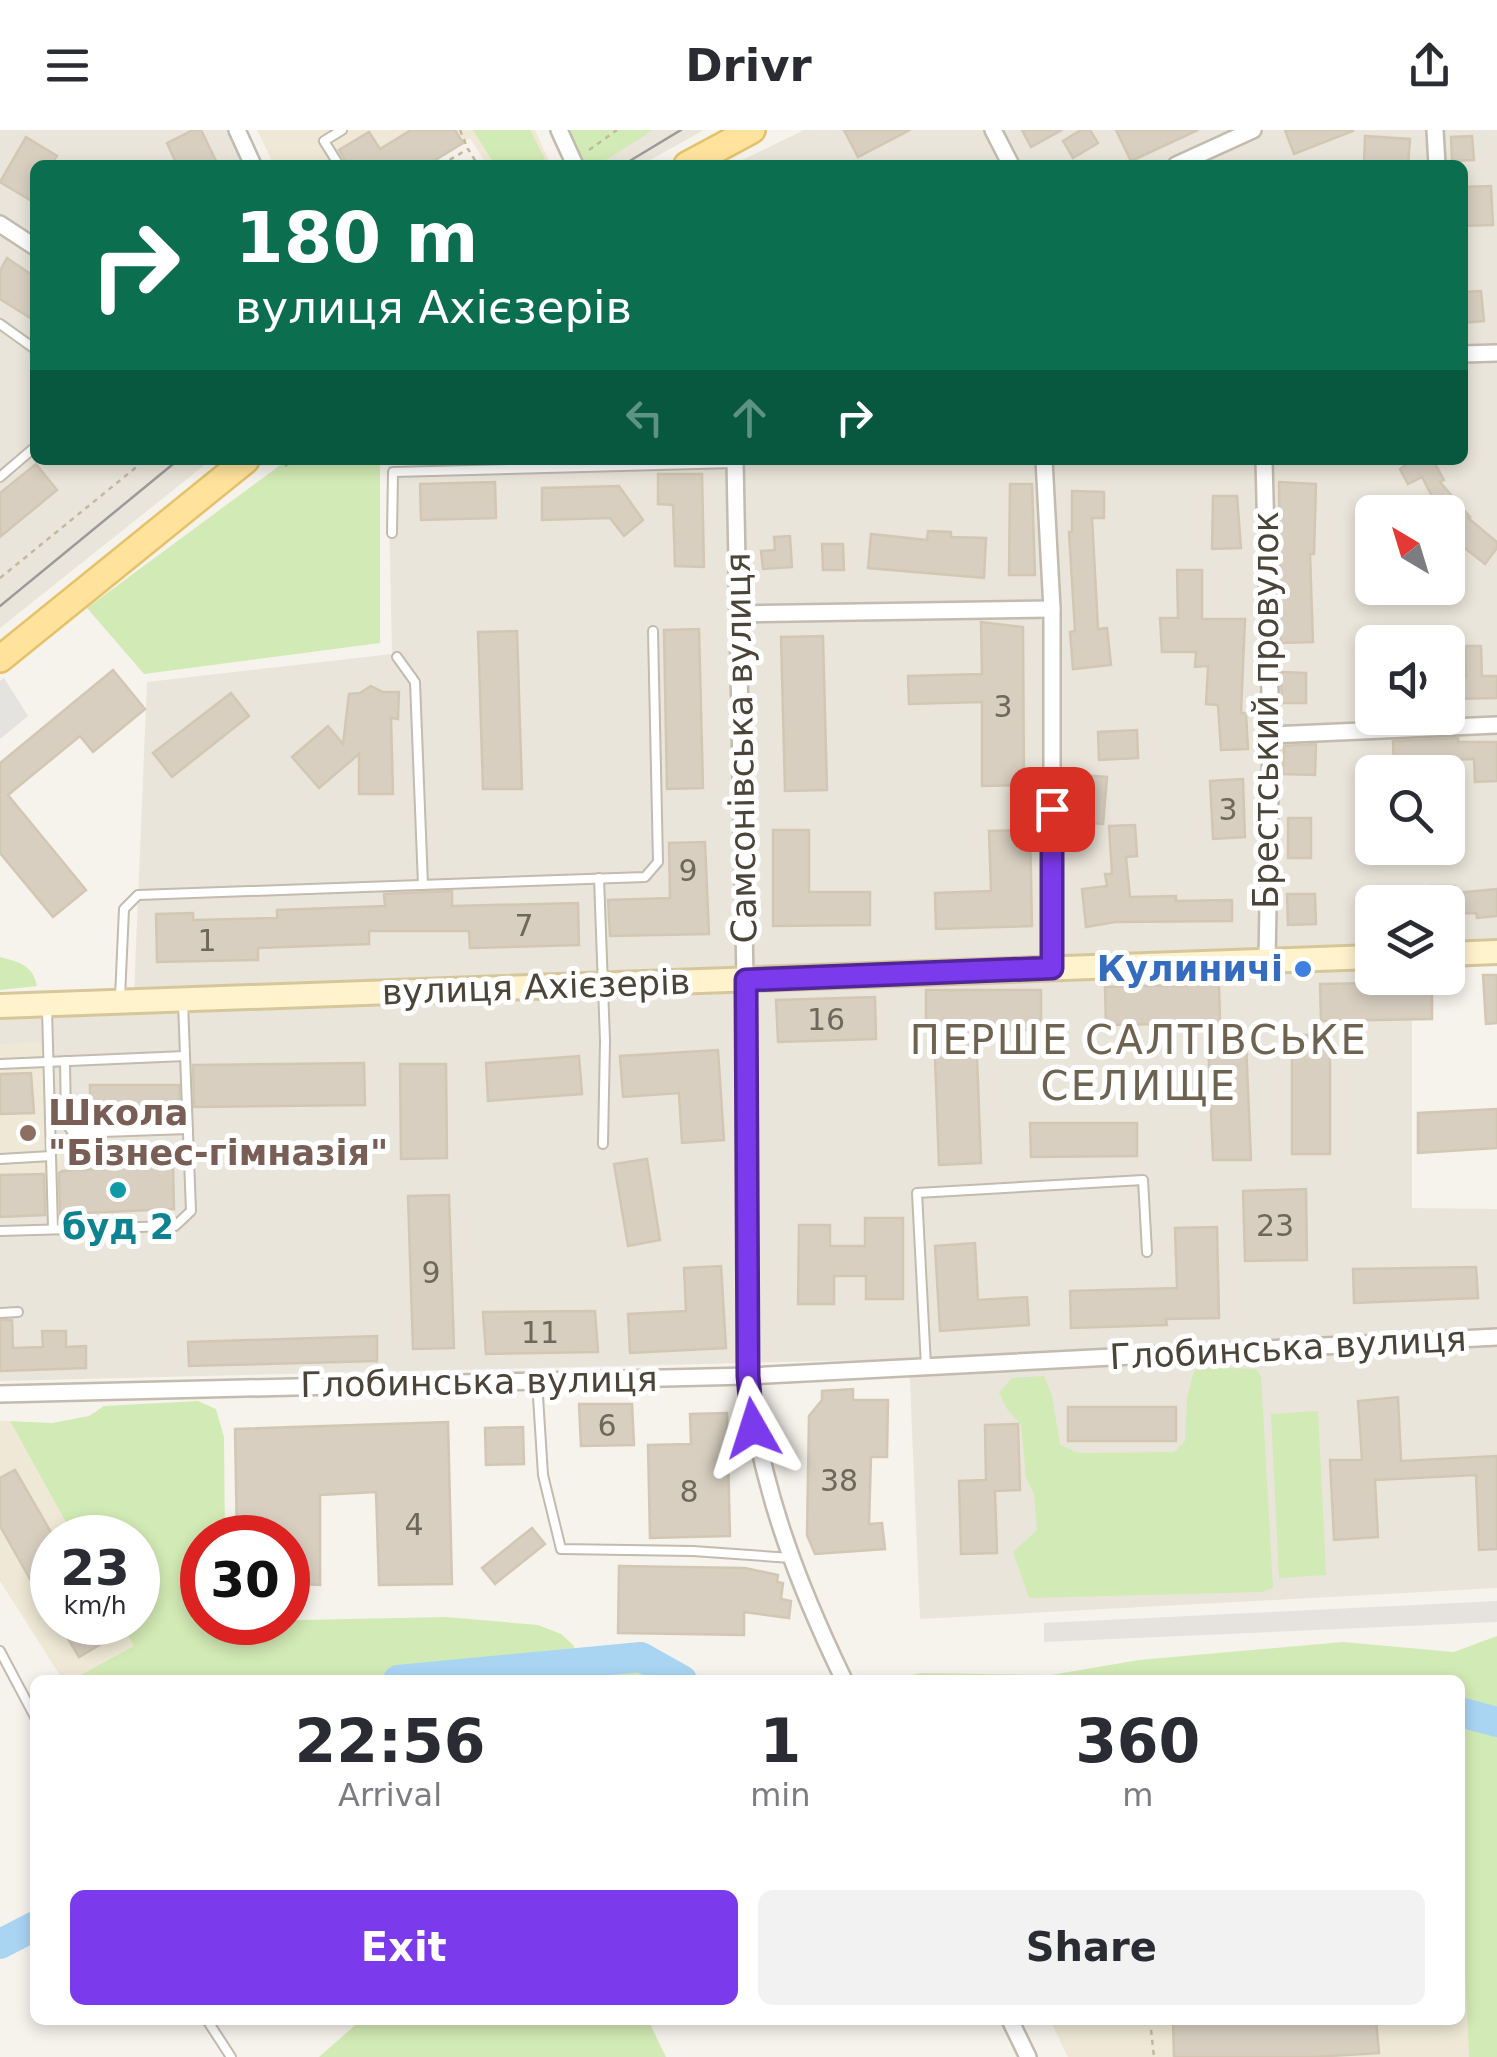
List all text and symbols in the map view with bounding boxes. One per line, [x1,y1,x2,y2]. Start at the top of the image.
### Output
icon: menu [40,38,95,93]
icon: share [1402,38,1457,93]
text: Drivr [685,39,812,92]
text: 180 m [235,197,478,279]
icon: right [70,200,200,330]
text: вулиця Ахієзерів [235,281,632,334]
icon: left [617,390,672,445]
icon: ahead [722,390,777,445]
icon: right [827,390,882,445]
north arrow [1355,495,1465,605]
map controls [1355,495,1465,995]
street label: Брестський провулок [1246,511,1286,909]
street label: Самсонівська вулиця [718,552,764,944]
button: sound [1355,625,1465,735]
house number: 3 [993,689,1013,724]
button: search [1355,755,1465,865]
pin [1010,767,1095,852]
icon: arrive [1025,782,1080,837]
house number: 3 [1218,792,1238,827]
house number: 9 [678,853,698,888]
button: layers [1355,885,1465,995]
house number: 7 [514,908,534,943]
house number: 1 [197,923,217,958]
place label: Кулиничі [1097,949,1283,989]
marker: Кулиничі [1292,958,1314,980]
street label: вулиця Ахієзерів [381,962,691,1012]
house number: 16 [807,1002,845,1037]
district label: ПЕРШЕ САЛТІВСЬКЕ СЕЛИЩЕ [910,1017,1368,1109]
place label: Школа "Бізнес-гімназія" [48,1093,388,1173]
marker: Школа "Бізнес-гімназія" [17,1122,39,1144]
marker: буд 2 [107,1179,129,1201]
place label: буд 2 [62,1207,174,1247]
house number: 23 [1256,1208,1294,1243]
house number: 9 [421,1255,441,1290]
house number: 11 [521,1315,559,1350]
street label: Глобинська вулиця [1109,1319,1467,1377]
street label: Глобинська вулиця [300,1359,658,1405]
position arrow [701,1376,805,1480]
house number: 6 [597,1408,617,1443]
house number: 38 [820,1463,858,1498]
house number: 8 [679,1474,699,1509]
house number: 4 [404,1507,424,1542]
speed limit sign: 30 [180,1515,310,1645]
text: 23 [60,1539,130,1597]
text: km/h [63,1591,127,1620]
text: 22:56 [295,1706,486,1776]
text: 1 [759,1706,801,1776]
text: 360 [1075,1706,1200,1776]
text: Arrival [338,1776,442,1814]
text: min [750,1776,811,1814]
text: m [1122,1776,1153,1814]
button: Exit [70,1890,738,2005]
button: Share [758,1890,1425,2005]

